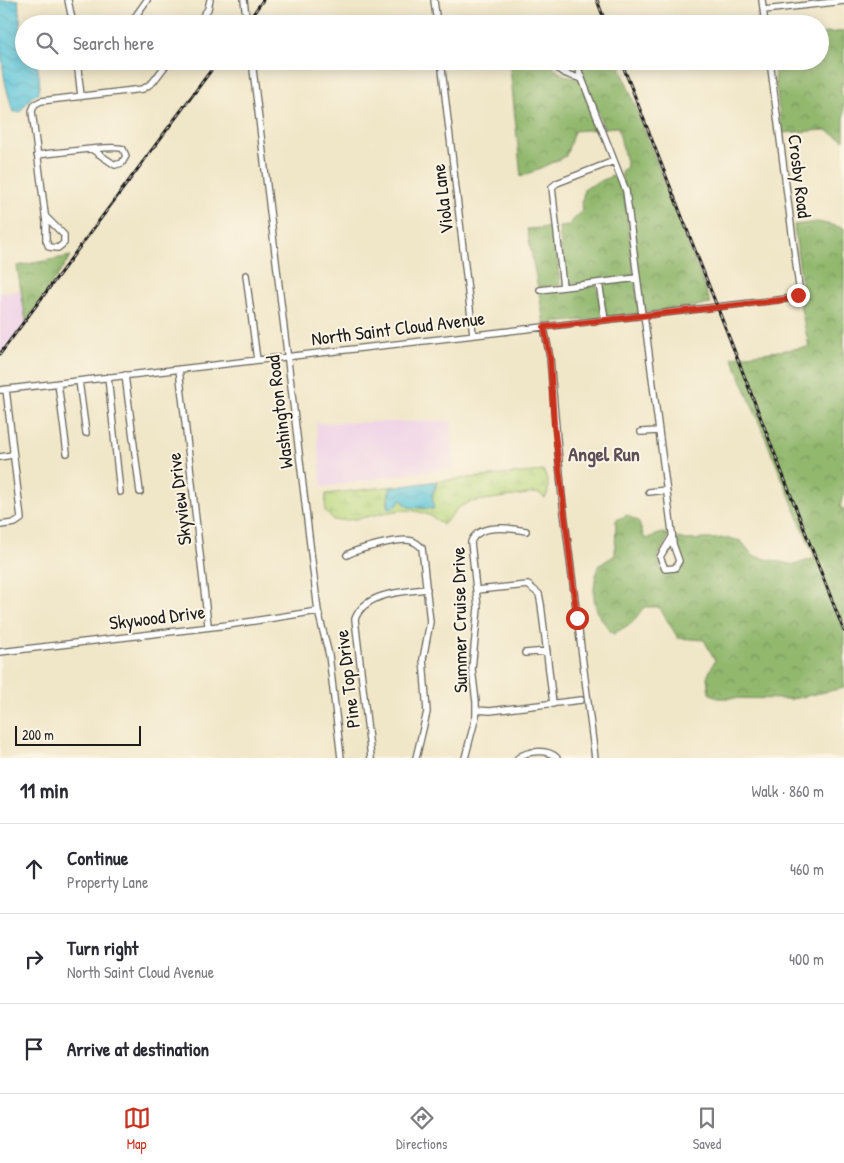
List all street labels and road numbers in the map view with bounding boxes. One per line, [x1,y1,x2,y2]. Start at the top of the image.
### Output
street label: Crosby Road [782,133,818,220]
street label: Viola Lane [425,162,459,235]
street label: North Saint Cloud Avenue [310,304,487,352]
street label: Washington Road [259,353,299,470]
street label: Skyview Drive [160,451,198,547]
street label: Summer Cruise Drive [445,546,473,693]
street label: Skywood Drive [108,598,207,636]
street label: Pine Top Drive [328,628,366,730]

